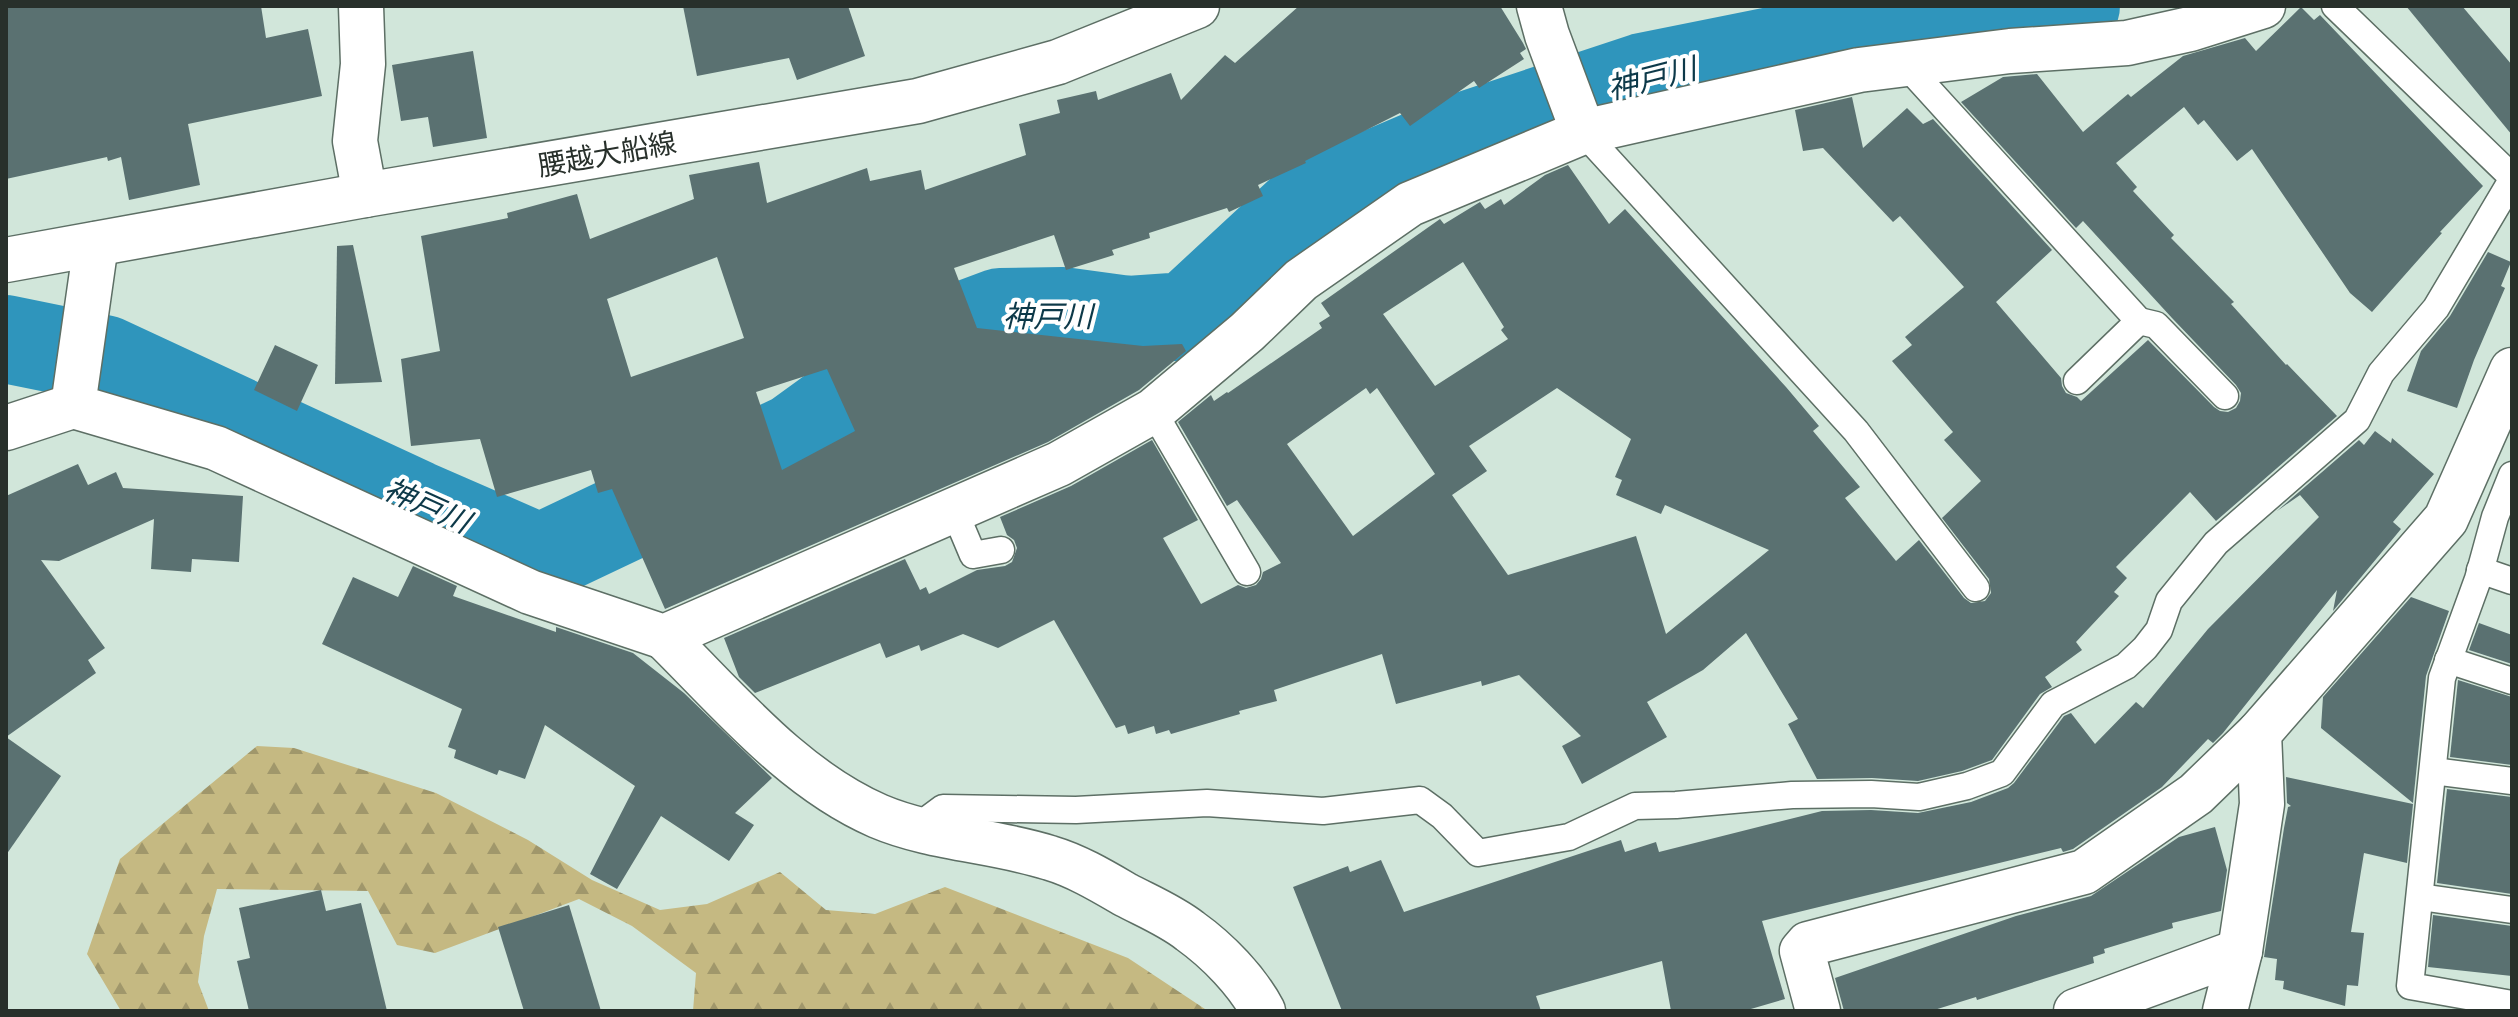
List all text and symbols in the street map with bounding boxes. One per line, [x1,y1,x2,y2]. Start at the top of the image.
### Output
water label: 神戸川 [1604,50,1702,105]
street label: 腰越大船線 [535,126,679,182]
water label: 神戸川 [1003,299,1096,333]
water label: 神戸川 [379,471,478,540]

